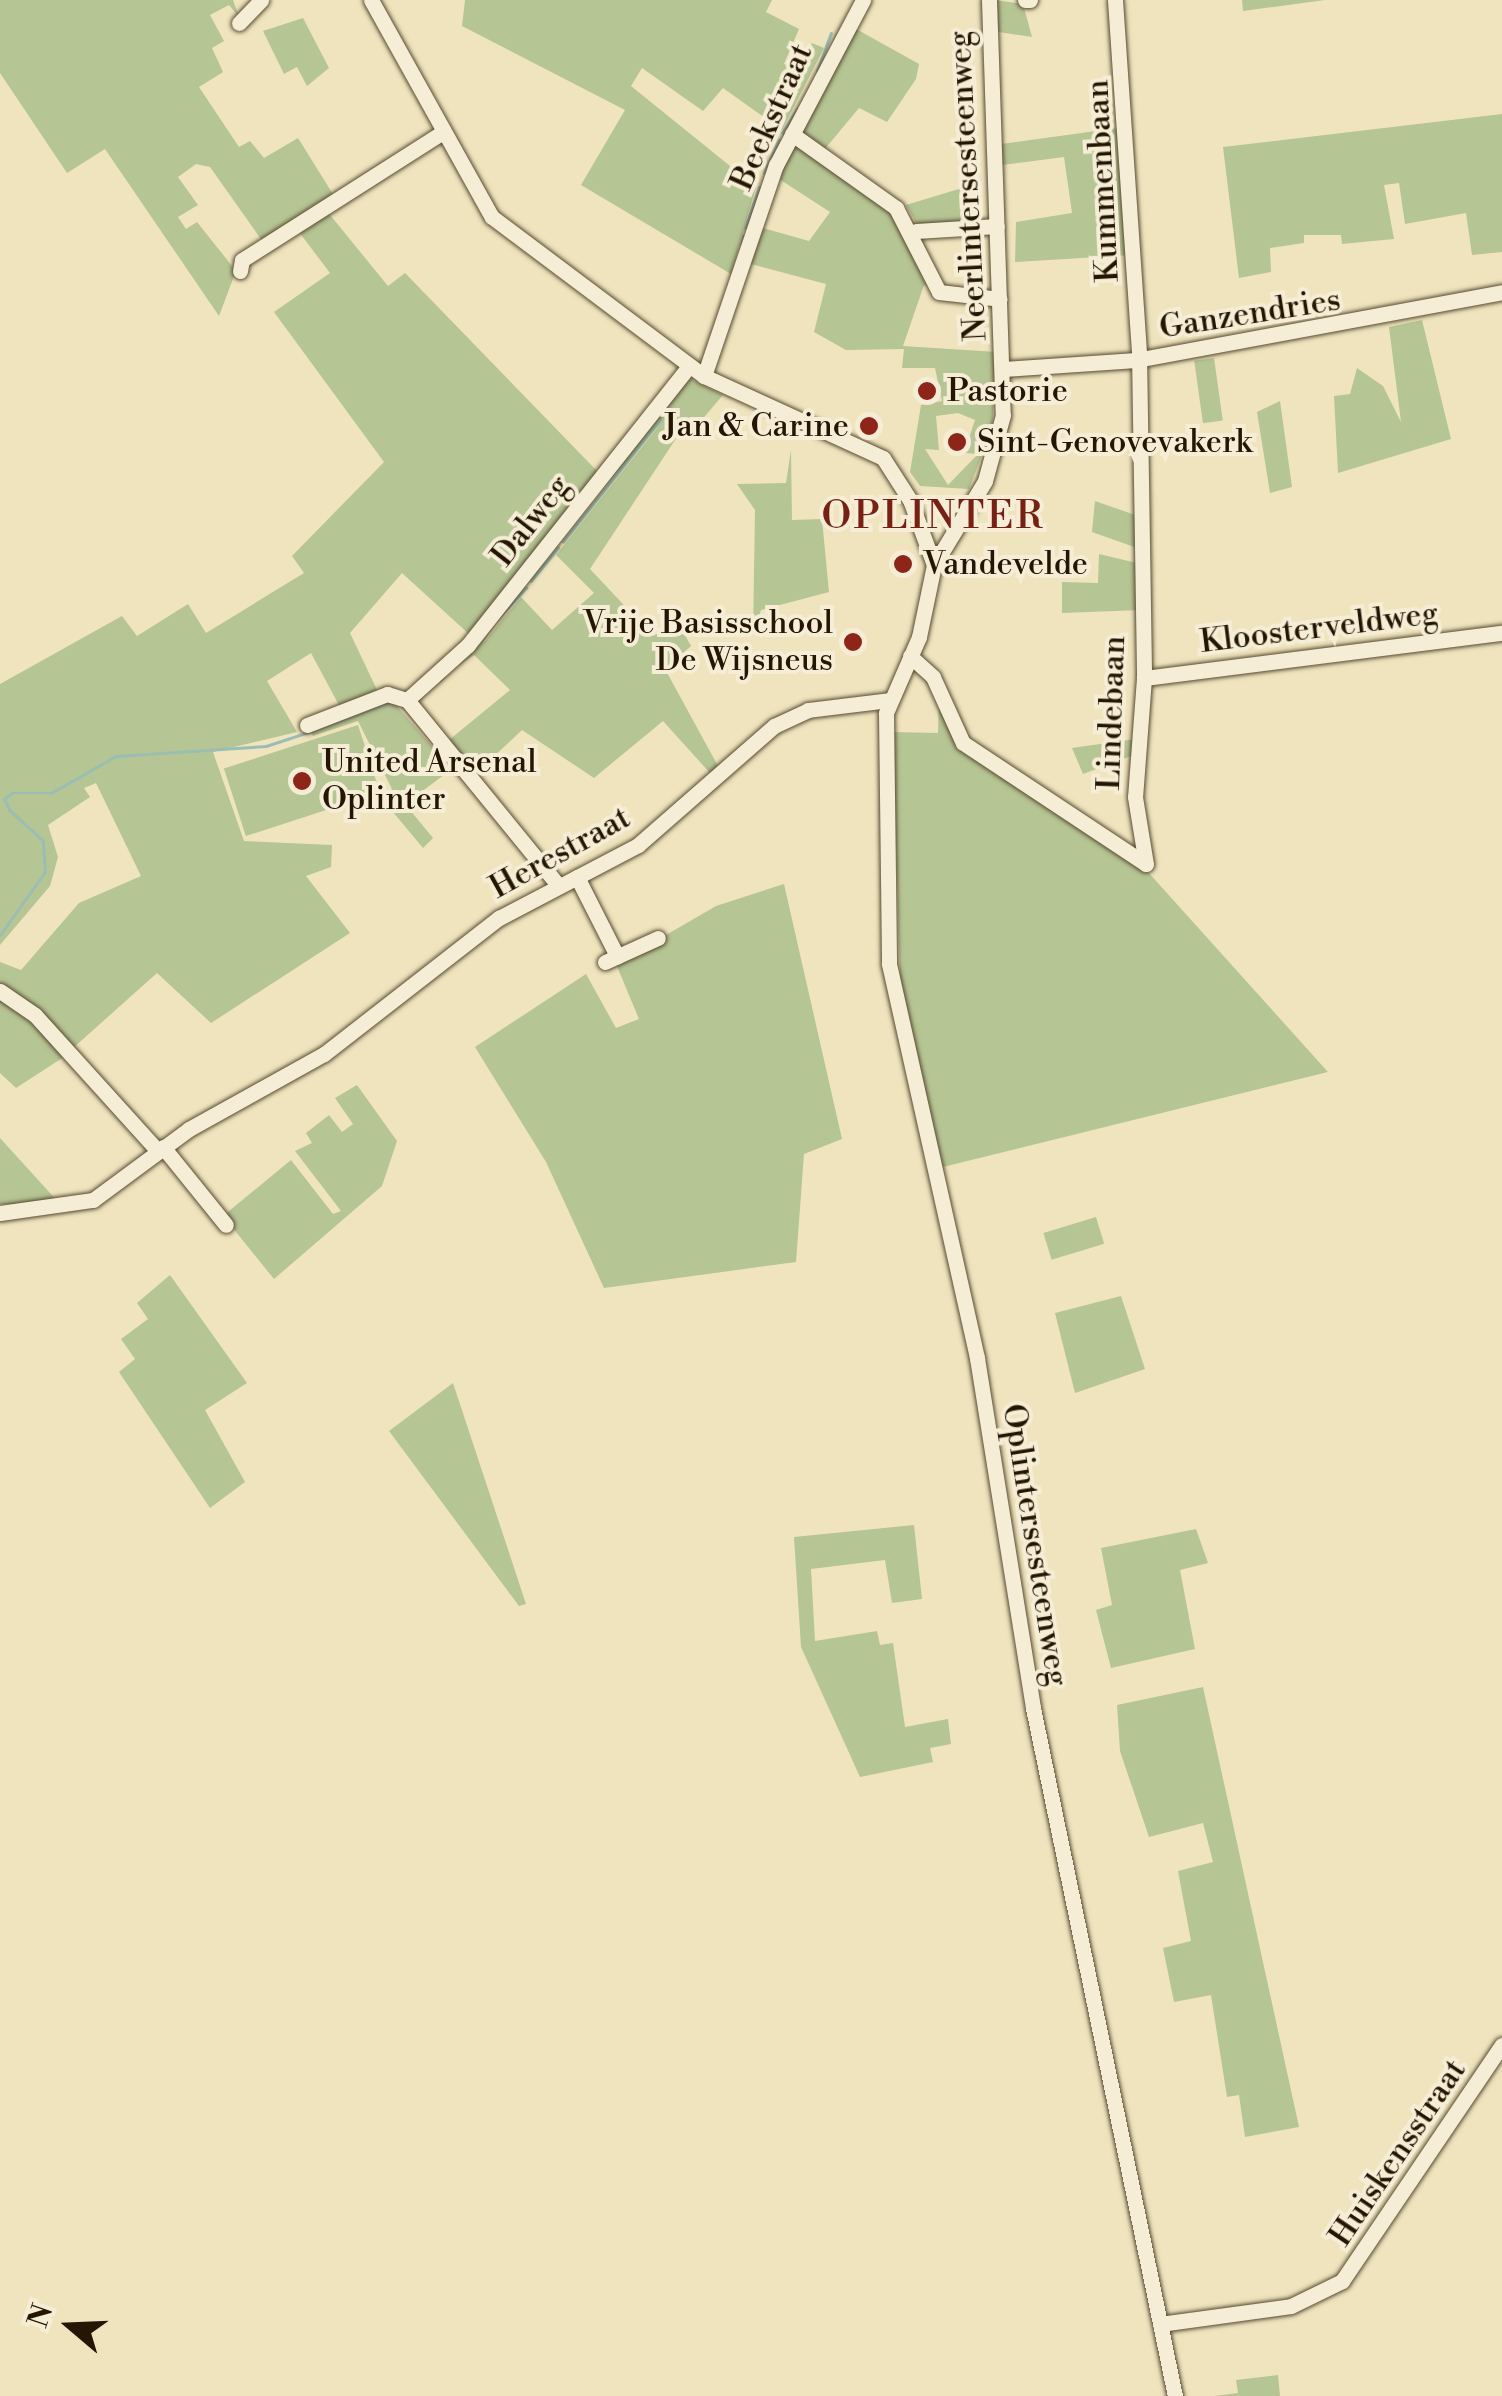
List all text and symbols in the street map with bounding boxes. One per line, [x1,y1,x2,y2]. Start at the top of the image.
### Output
street label: Neerlintersesteenweg [941,30,995,342]
street label: Beekstraat [723,38,821,196]
street label: Kummenbaan [1079,79,1127,283]
street label: Ganzendries [1157,281,1343,347]
place label: Pastorie [947,372,1068,410]
marker: Pastorie [916,380,938,402]
place label: Jan & Carine [663,407,849,445]
marker: Jan & Carine [858,415,880,437]
place label: Sint-Genovevakerk [977,423,1252,461]
marker: Sint-Genovevakerk [946,431,968,453]
street label: Dalweg [484,468,578,574]
district label: OPLINTER [822,494,1044,540]
place label: Vandevelde [923,545,1088,583]
marker: Vandevelde [892,553,914,575]
street label: Kloosterveldweg [1198,594,1440,662]
place label: Vrije Basisschool De Wijsneus [583,605,833,680]
marker: Vrije Basisschool De Wijsneus [842,631,864,653]
street label: Lindebaan [1090,635,1134,791]
place label: United Arsenal Oplinter [322,744,537,819]
marker: United Arsenal Oplinter [291,770,313,792]
street label: Herestraat [483,799,637,907]
street label: Oplintersesteenweg [994,1401,1076,1689]
street label: Huiskensstraat [1321,2052,1475,2254]
north arrow [20,2276,120,2376]
text: N [21,2300,61,2332]

